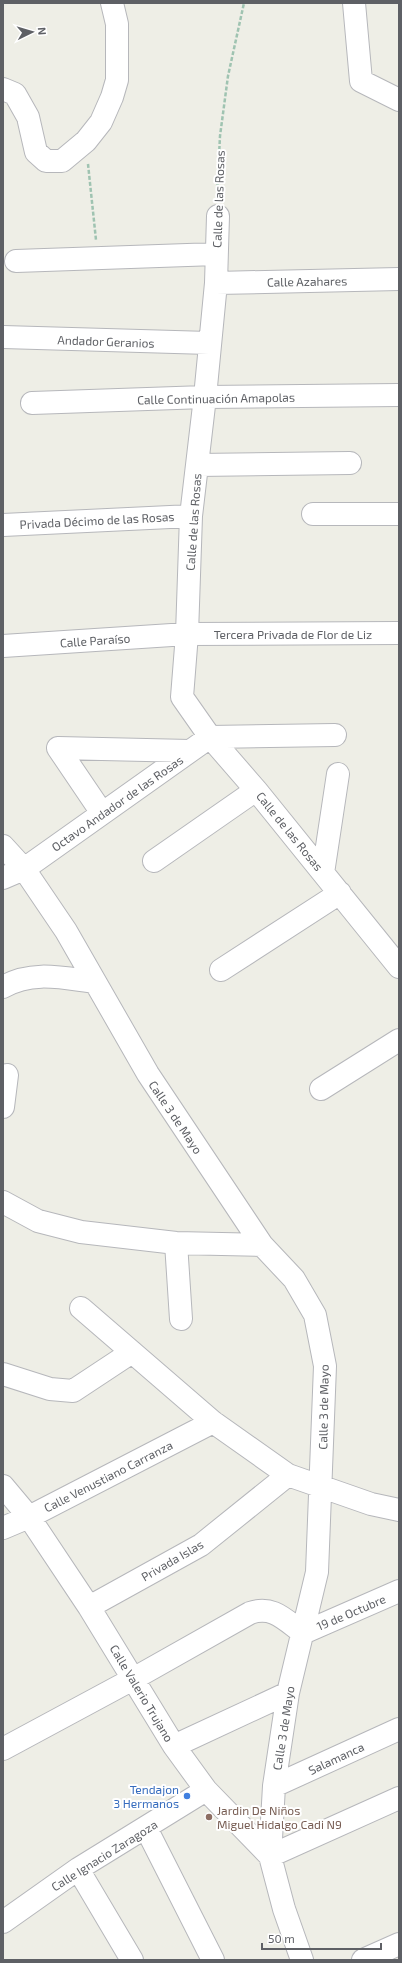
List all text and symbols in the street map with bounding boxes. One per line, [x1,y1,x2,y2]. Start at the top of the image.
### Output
north arrow [12,12,52,52]
text: N [36,27,49,36]
street label: Calle de las Rosas [209,150,227,248]
street label: Calle Azahares [267,273,347,289]
street label: Andador Geranios [57,332,155,350]
street label: Calle Continuación Amapolas [137,390,295,406]
street label: Calle de las Rosas [183,473,203,571]
street label: Privada Décimo de las Rosas [19,509,175,531]
street label: Tercera Privada de Flor de Liz [214,627,372,641]
street label: Calle Paraíso [59,631,131,649]
street label: Octavo Andador de las Rosas [49,752,185,854]
street label: Calle de las Rosas [254,789,326,873]
street label: Calle 3 de Mayo [146,1078,206,1156]
street label: Calle 3 de Mayo [315,1364,331,1450]
street label: Calle Venustiano Carranza [41,1437,175,1515]
street label: Privada Islas [138,1537,206,1583]
street label: 19 de Octubre [314,1591,388,1633]
street label: Calle Valerio Trujano [107,1642,177,1745]
street label: Calle 3 de Mayo [269,1685,297,1771]
street label: Salamanca [306,1739,366,1777]
place label: Tendajon 3 Hermanos [113,1782,179,1810]
marker: Tendajon 3 Hermanos [182,1791,192,1801]
place label: Jardin De Niños Miguel Hidalgo Cadi N9 [217,1803,342,1831]
marker: Jardin De Niños Miguel Hidalgo Cadi N9 [204,1812,214,1822]
street label: Calle Ignacio Zaragoza [48,1817,160,1893]
scale bar [262,1925,381,1951]
text: 50 m [268,1931,295,1945]

